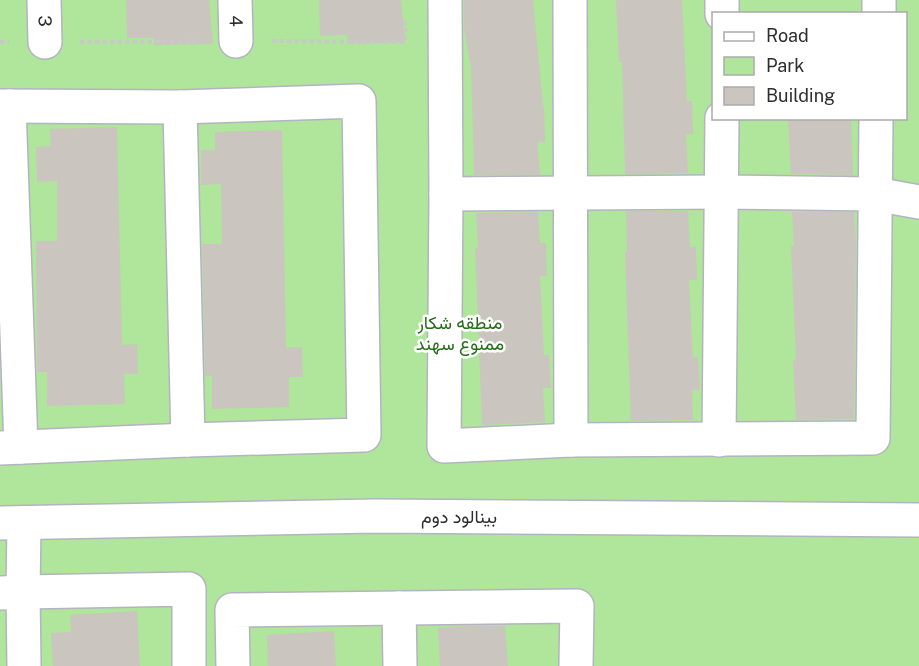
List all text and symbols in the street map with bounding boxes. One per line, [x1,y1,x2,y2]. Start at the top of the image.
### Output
legend [712,12,907,120]
street label: 3 [34,15,56,27]
street label: 4 [225,15,247,27]
text: Road [766,25,809,46]
text: Park [766,55,804,76]
text: Building [766,85,835,106]
park label: منطقه شکار ممنوع سهند [416,312,504,356]
street label: بینالود دوم [421,506,497,529]

